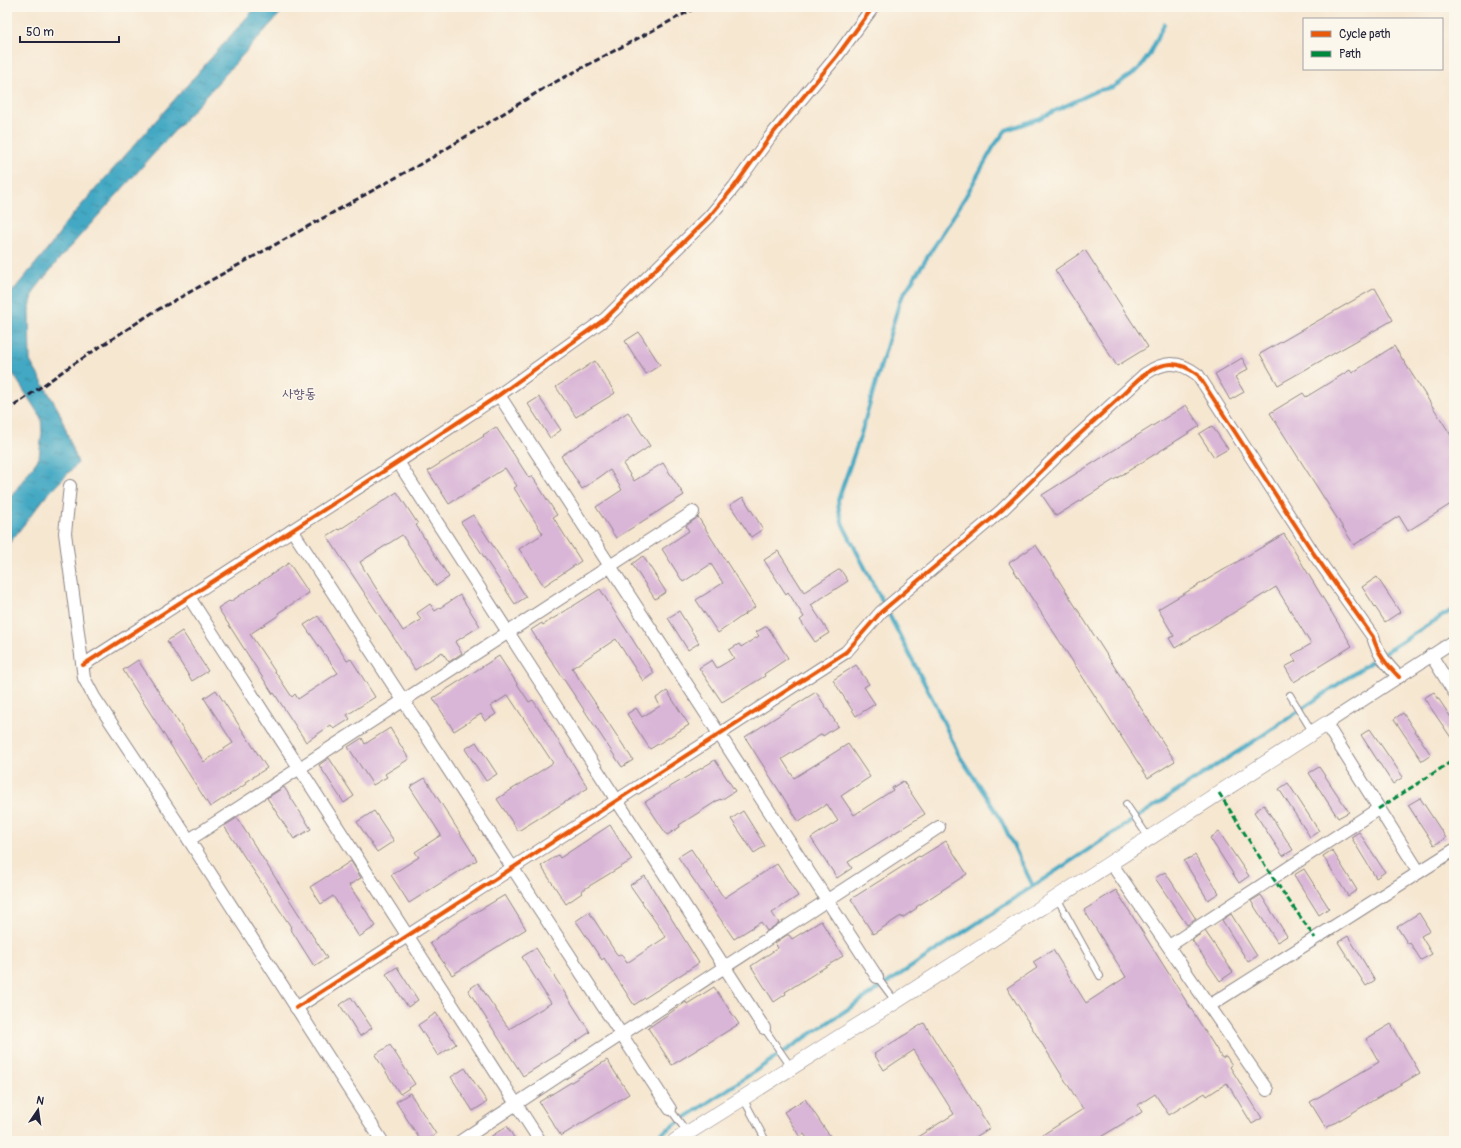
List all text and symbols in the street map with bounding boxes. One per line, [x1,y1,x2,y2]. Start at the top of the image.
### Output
scale bar [20,18,119,44]
legend [1303,18,1443,70]
text: 50 m [26,25,54,40]
text: Cycle path [1339,27,1391,42]
text: Path [1339,47,1361,62]
district label: 사향동 [282,385,316,402]
north arrow [18,1090,58,1130]
text: N [35,1094,46,1108]

